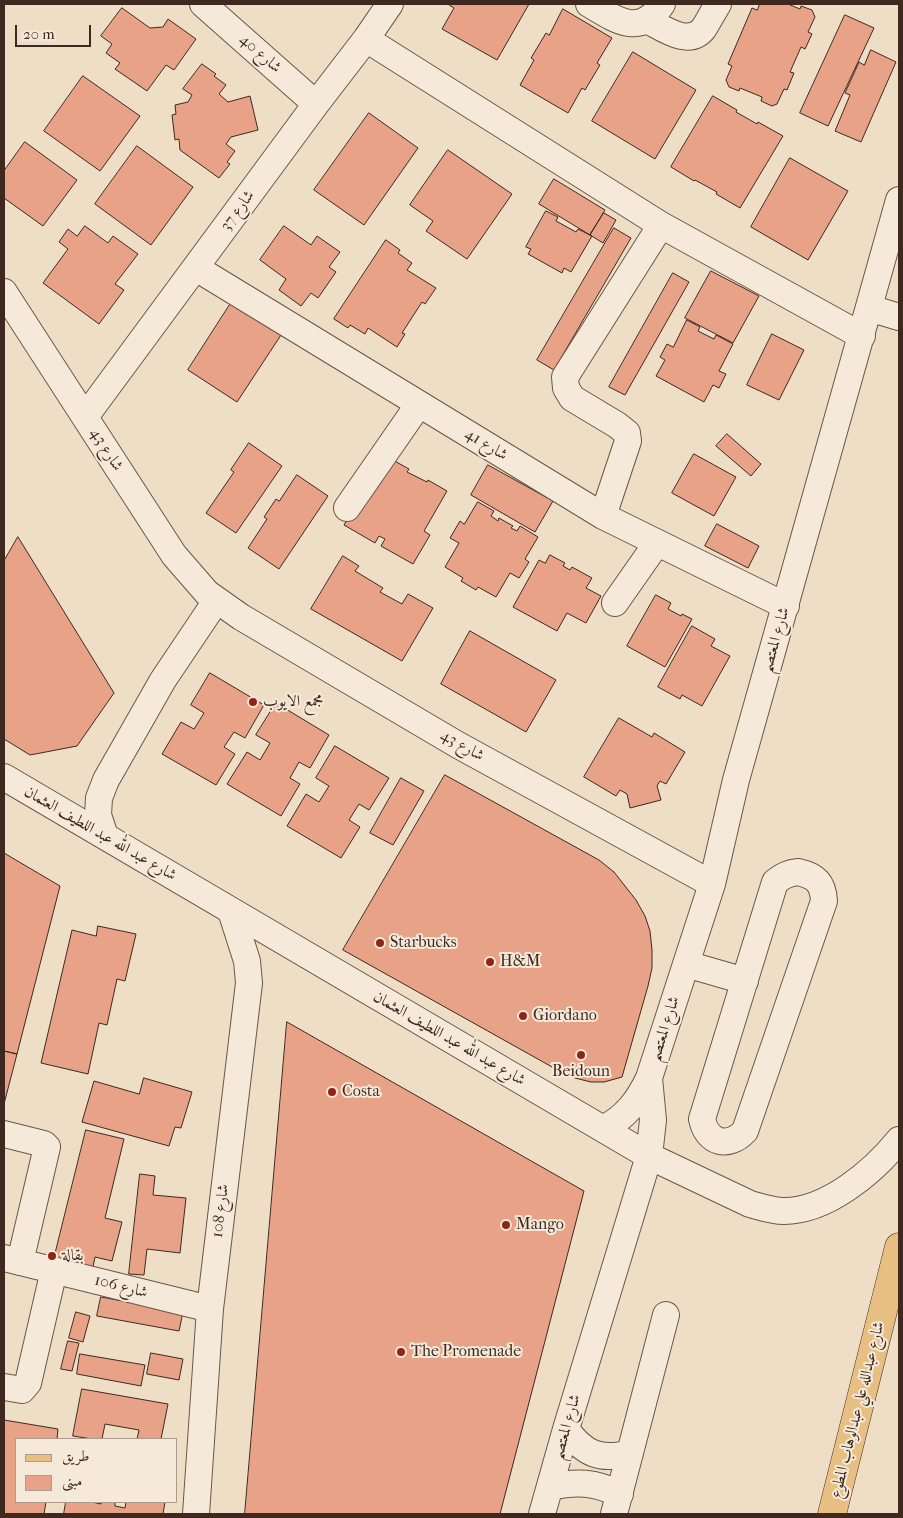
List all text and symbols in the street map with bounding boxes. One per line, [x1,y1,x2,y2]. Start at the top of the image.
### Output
scale bar [18,15,94,47]
text: 20 m [23,25,55,43]
street label: شارع 40 [235,31,285,77]
street label: شارع 37 [217,187,259,235]
street label: شارع 43 [85,425,127,475]
street label: شارع 41 [461,425,511,465]
street label: شارع المعتصم [757,605,795,675]
place label: مجمع الايوب [263,692,323,712]
marker: مجمع الايوب [247,696,259,708]
street label: شارع 43 [437,726,487,766]
street label: شارع عبد الله عبد اللطيف العثمان [20,782,180,886]
place label: Starbucks [390,933,457,953]
marker: Starbucks [374,937,386,949]
place label: H&M [500,952,540,972]
marker: H&M [484,956,496,968]
street label: شارع عبد الله عبد اللطيف العثمان [369,987,529,1091]
street label: شارع المعتصم [645,994,685,1064]
place label: Giordano [533,1006,597,1026]
marker: Giordano [517,1010,529,1022]
marker: Beidoun [575,1049,587,1061]
place label: Beidoun [552,1062,610,1082]
place label: Costa [342,1082,380,1102]
marker: Costa [326,1086,338,1098]
street label: شارع 108 [208,1183,234,1239]
place label: Mango [516,1215,564,1235]
marker: Mango [500,1219,512,1231]
place label: بقالة [62,1246,83,1266]
marker: بقالة [46,1250,58,1262]
street label: شارع 106 [92,1271,150,1303]
street label: شارع عبدالله علي عبدالوهاب المطوع [827,1320,889,1500]
place label: The Promenade [411,1342,521,1362]
marker: The Promenade [395,1346,407,1358]
street label: شارع المعتصم [548,1392,586,1462]
legend [15,1438,178,1503]
text: طريق [62,1447,89,1465]
text: مبنى [62,1472,82,1490]

